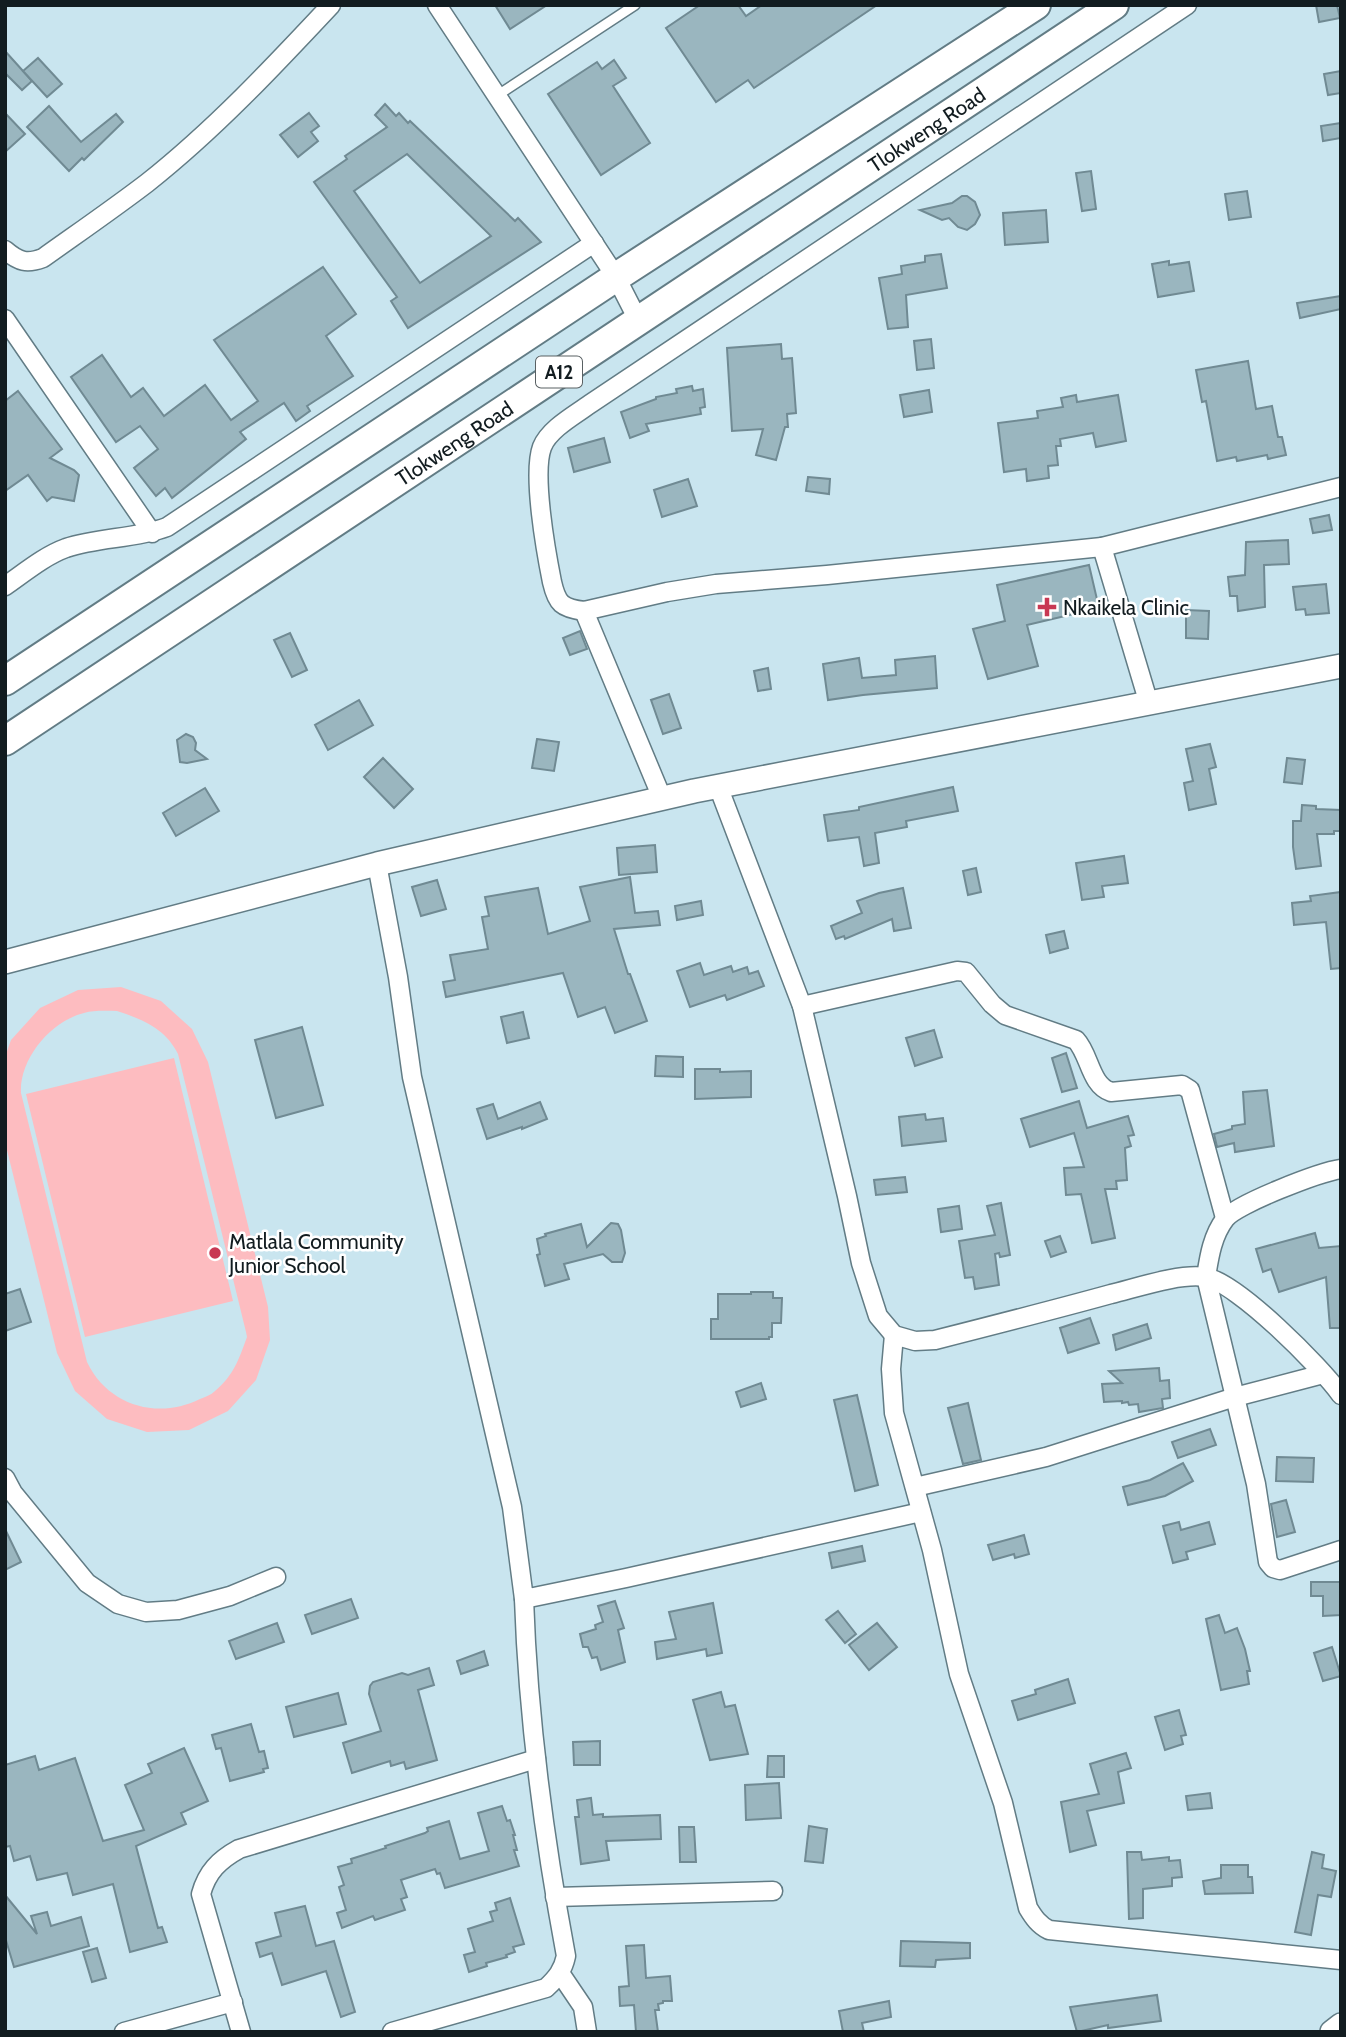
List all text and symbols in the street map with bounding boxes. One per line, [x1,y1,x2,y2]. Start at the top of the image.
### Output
street label: Tlokweng Road [863,82,990,177]
road number: A12 [536,356,582,388]
street label: Tlokweng Road [391,395,517,491]
place label: Nkaikela Clinic [1063,595,1189,620]
marker: Nkaikela Clinic [1037,597,1057,617]
place label: Matlala Community Junior School [228,1229,404,1278]
marker: Matlala Community Junior School [207,1245,223,1261]

